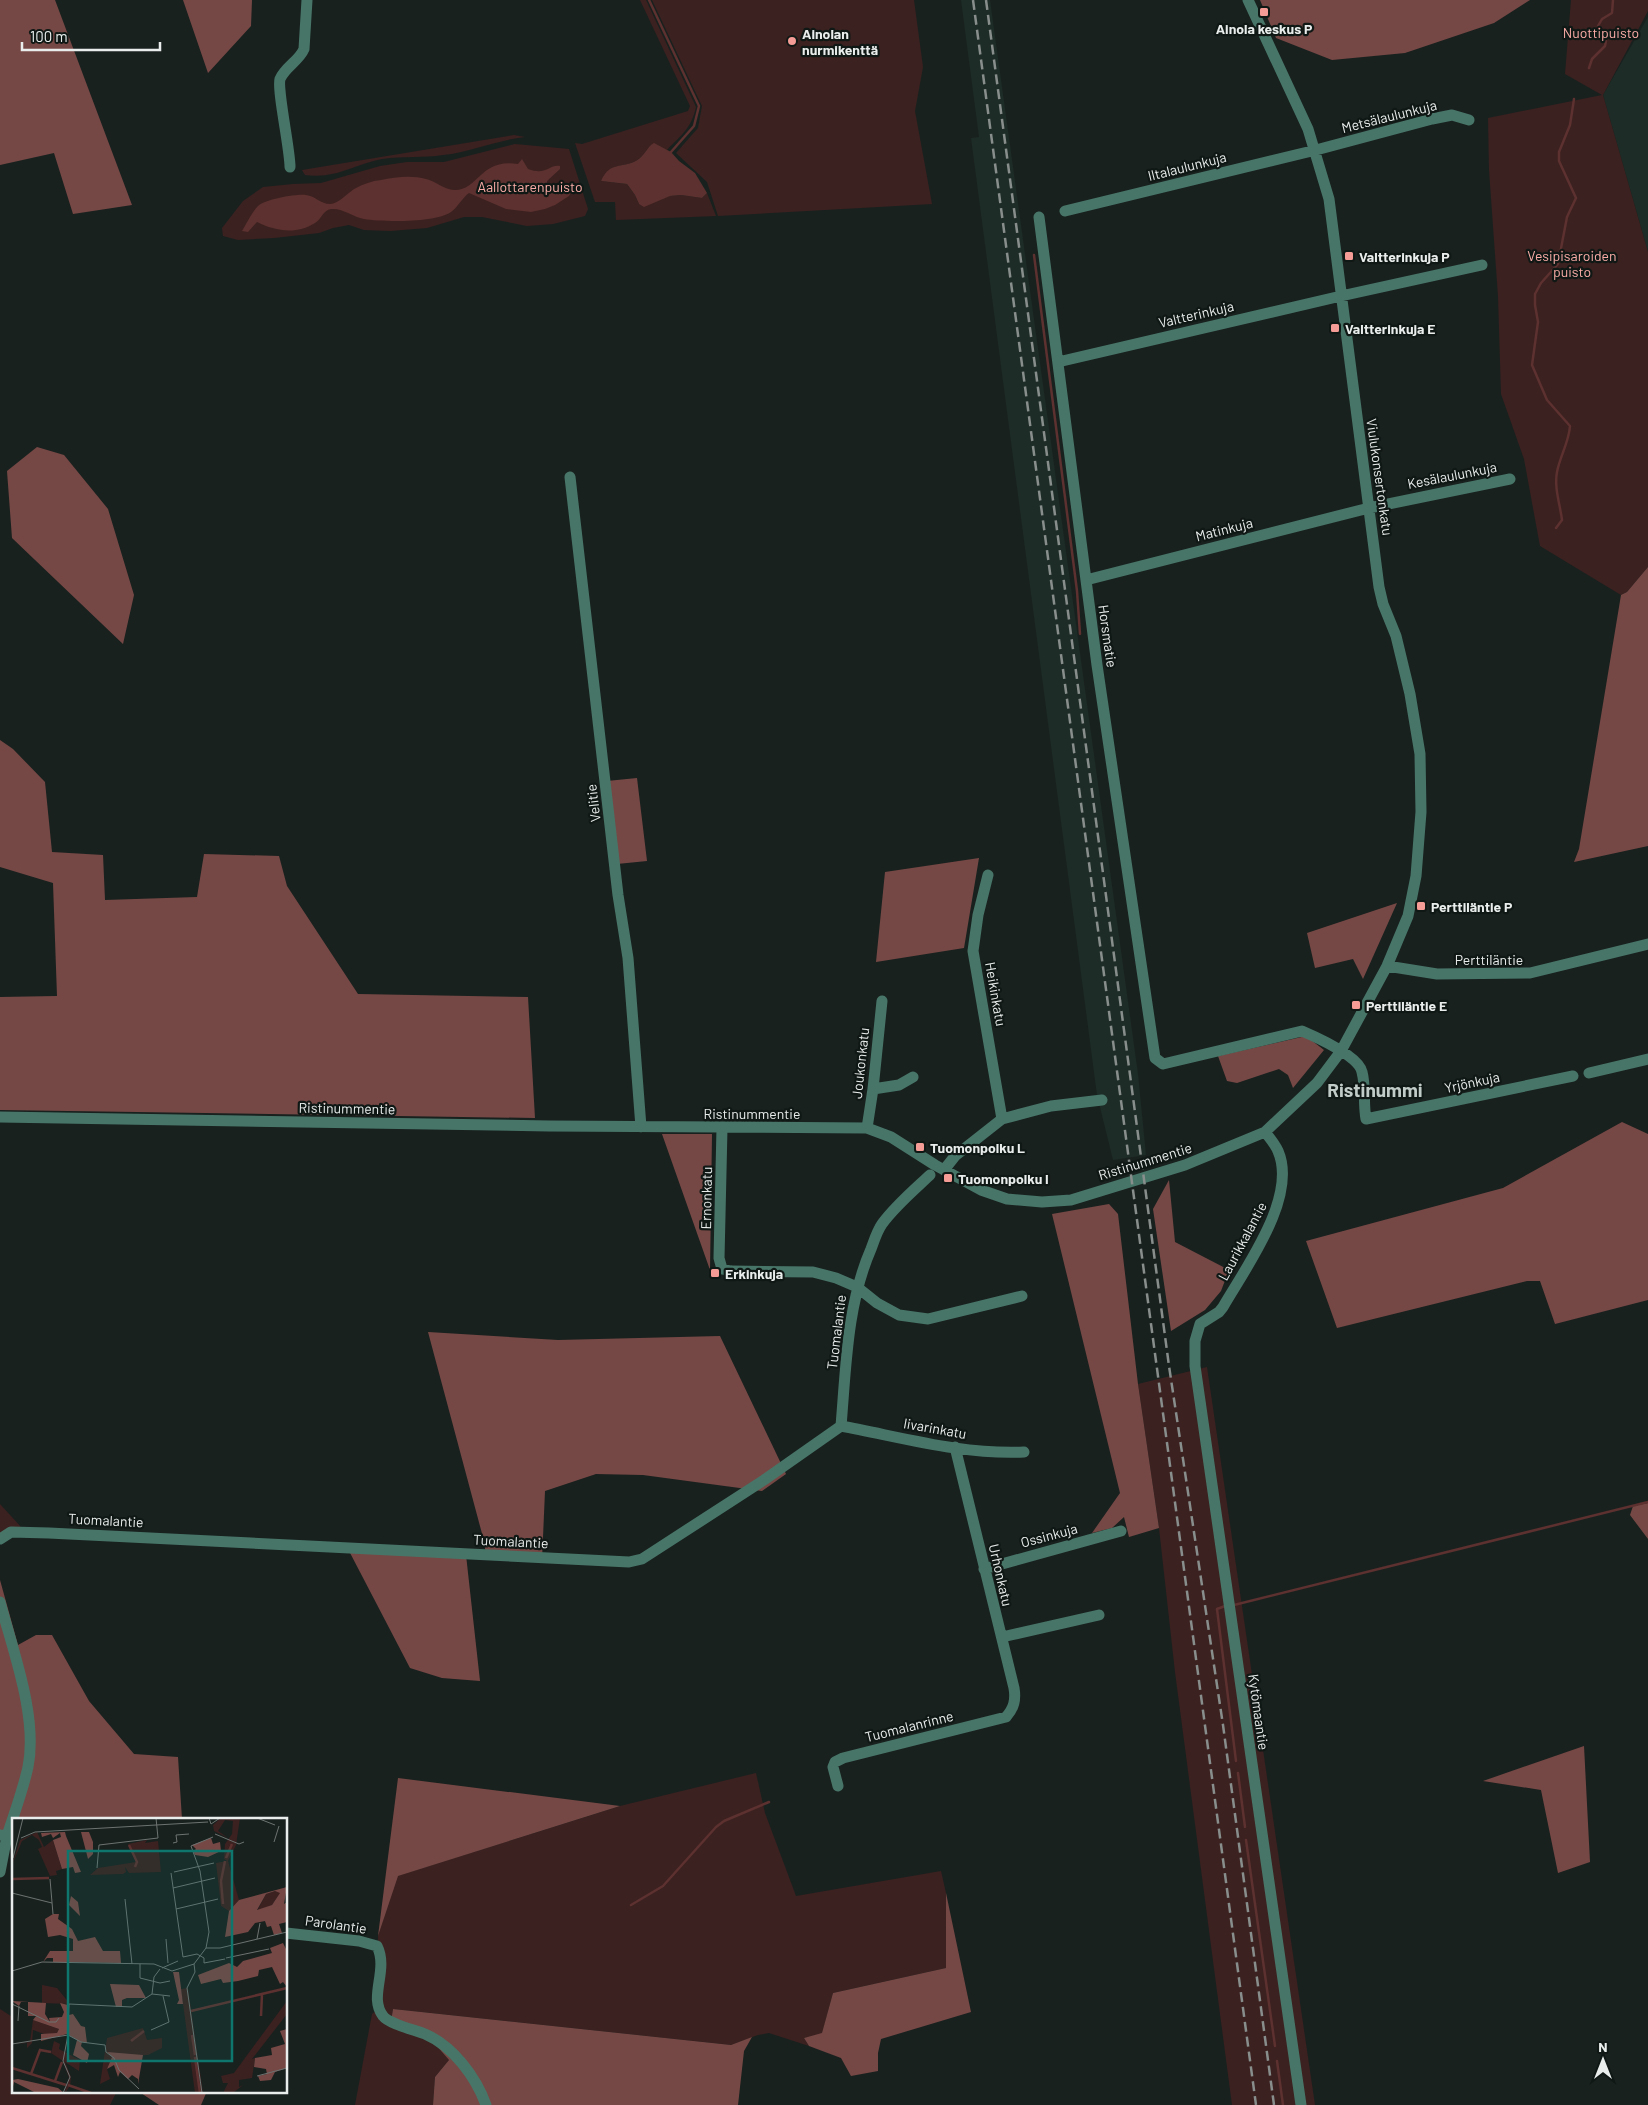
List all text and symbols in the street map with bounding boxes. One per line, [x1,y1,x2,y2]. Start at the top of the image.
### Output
marker: Ainola keskus P [1258,6,1270,18]
scale bar [22,20,160,52]
place label: Ainola keskus P [1216,20,1312,37]
park label: Nuottipuisto [1563,24,1639,41]
place label: Ainolan nurmikenttä [802,25,878,58]
text: 100 m [30,27,68,45]
marker: Ainolan nurmikenttä [786,35,798,47]
street label: Metsälaulunkuja [1340,96,1438,136]
street label: Iltalaulunkuja [1146,148,1228,184]
park label: Aallottarenpuisto [477,178,583,195]
park label: Vesipisaroiden puisto [1527,247,1617,280]
place label: Valtterinkuja P [1359,248,1450,265]
marker: Valtterinkuja P [1343,250,1355,262]
street label: Valtterinkuja [1157,297,1235,331]
place label: Valtterinkuja E [1345,320,1435,337]
marker: Valtterinkuja E [1329,322,1341,334]
street label: Viulukonsertonkatu [1363,417,1397,537]
street label: Kesälaulunkuja [1406,458,1498,492]
street label: Matinkuja [1194,514,1254,544]
street label: Horsmatie [1095,603,1121,669]
street label: Velitie [582,783,604,823]
place label: Perttiläntie P [1431,898,1512,915]
marker: Perttiläntie P [1415,900,1427,912]
street label: Perttiläntie [1455,951,1523,968]
street label: Heikinkatu [982,961,1010,1027]
place label: Perttiläntie E [1366,997,1447,1014]
marker: Perttiläntie E [1350,999,1362,1011]
street label: Joukonkatu [848,1026,872,1100]
street label: Yrjönkuja [1443,1068,1501,1096]
district label: Ristinummi [1327,1078,1423,1101]
street label: Ristinummentie [298,1099,396,1117]
street label: Ristinummentie [704,1105,800,1122]
place label: Tuomonpolku L [930,1139,1025,1156]
street label: Ristinummentie [1096,1139,1194,1183]
marker: Tuomonpolku L [914,1141,926,1153]
street label: Ernonkatu [697,1166,715,1230]
place label: Tuomonpolku I [958,1170,1049,1187]
marker: Tuomonpolku I [942,1172,954,1184]
street label: Laurikkalantie [1214,1199,1270,1283]
place label: Erkinkuja [725,1265,783,1282]
marker: Erkinkuja [709,1267,721,1279]
street label: Tuomalantie [823,1294,849,1370]
street label: Iivarinkatu [902,1414,968,1442]
street label: Tuomalantie [68,1510,144,1530]
street label: Ossinkuja [1019,1519,1079,1551]
street label: Tuomalantie [473,1531,549,1551]
street label: Urhonkatu [986,1542,1016,1608]
street label: Kytömaantie [1245,1673,1273,1751]
street label: Tuomalanrinne [863,1707,955,1745]
inset map [12,1818,288,2092]
street label: Parolantie [304,1911,368,1937]
north arrow [1578,2035,1628,2085]
text: N [1598,2038,1608,2055]

